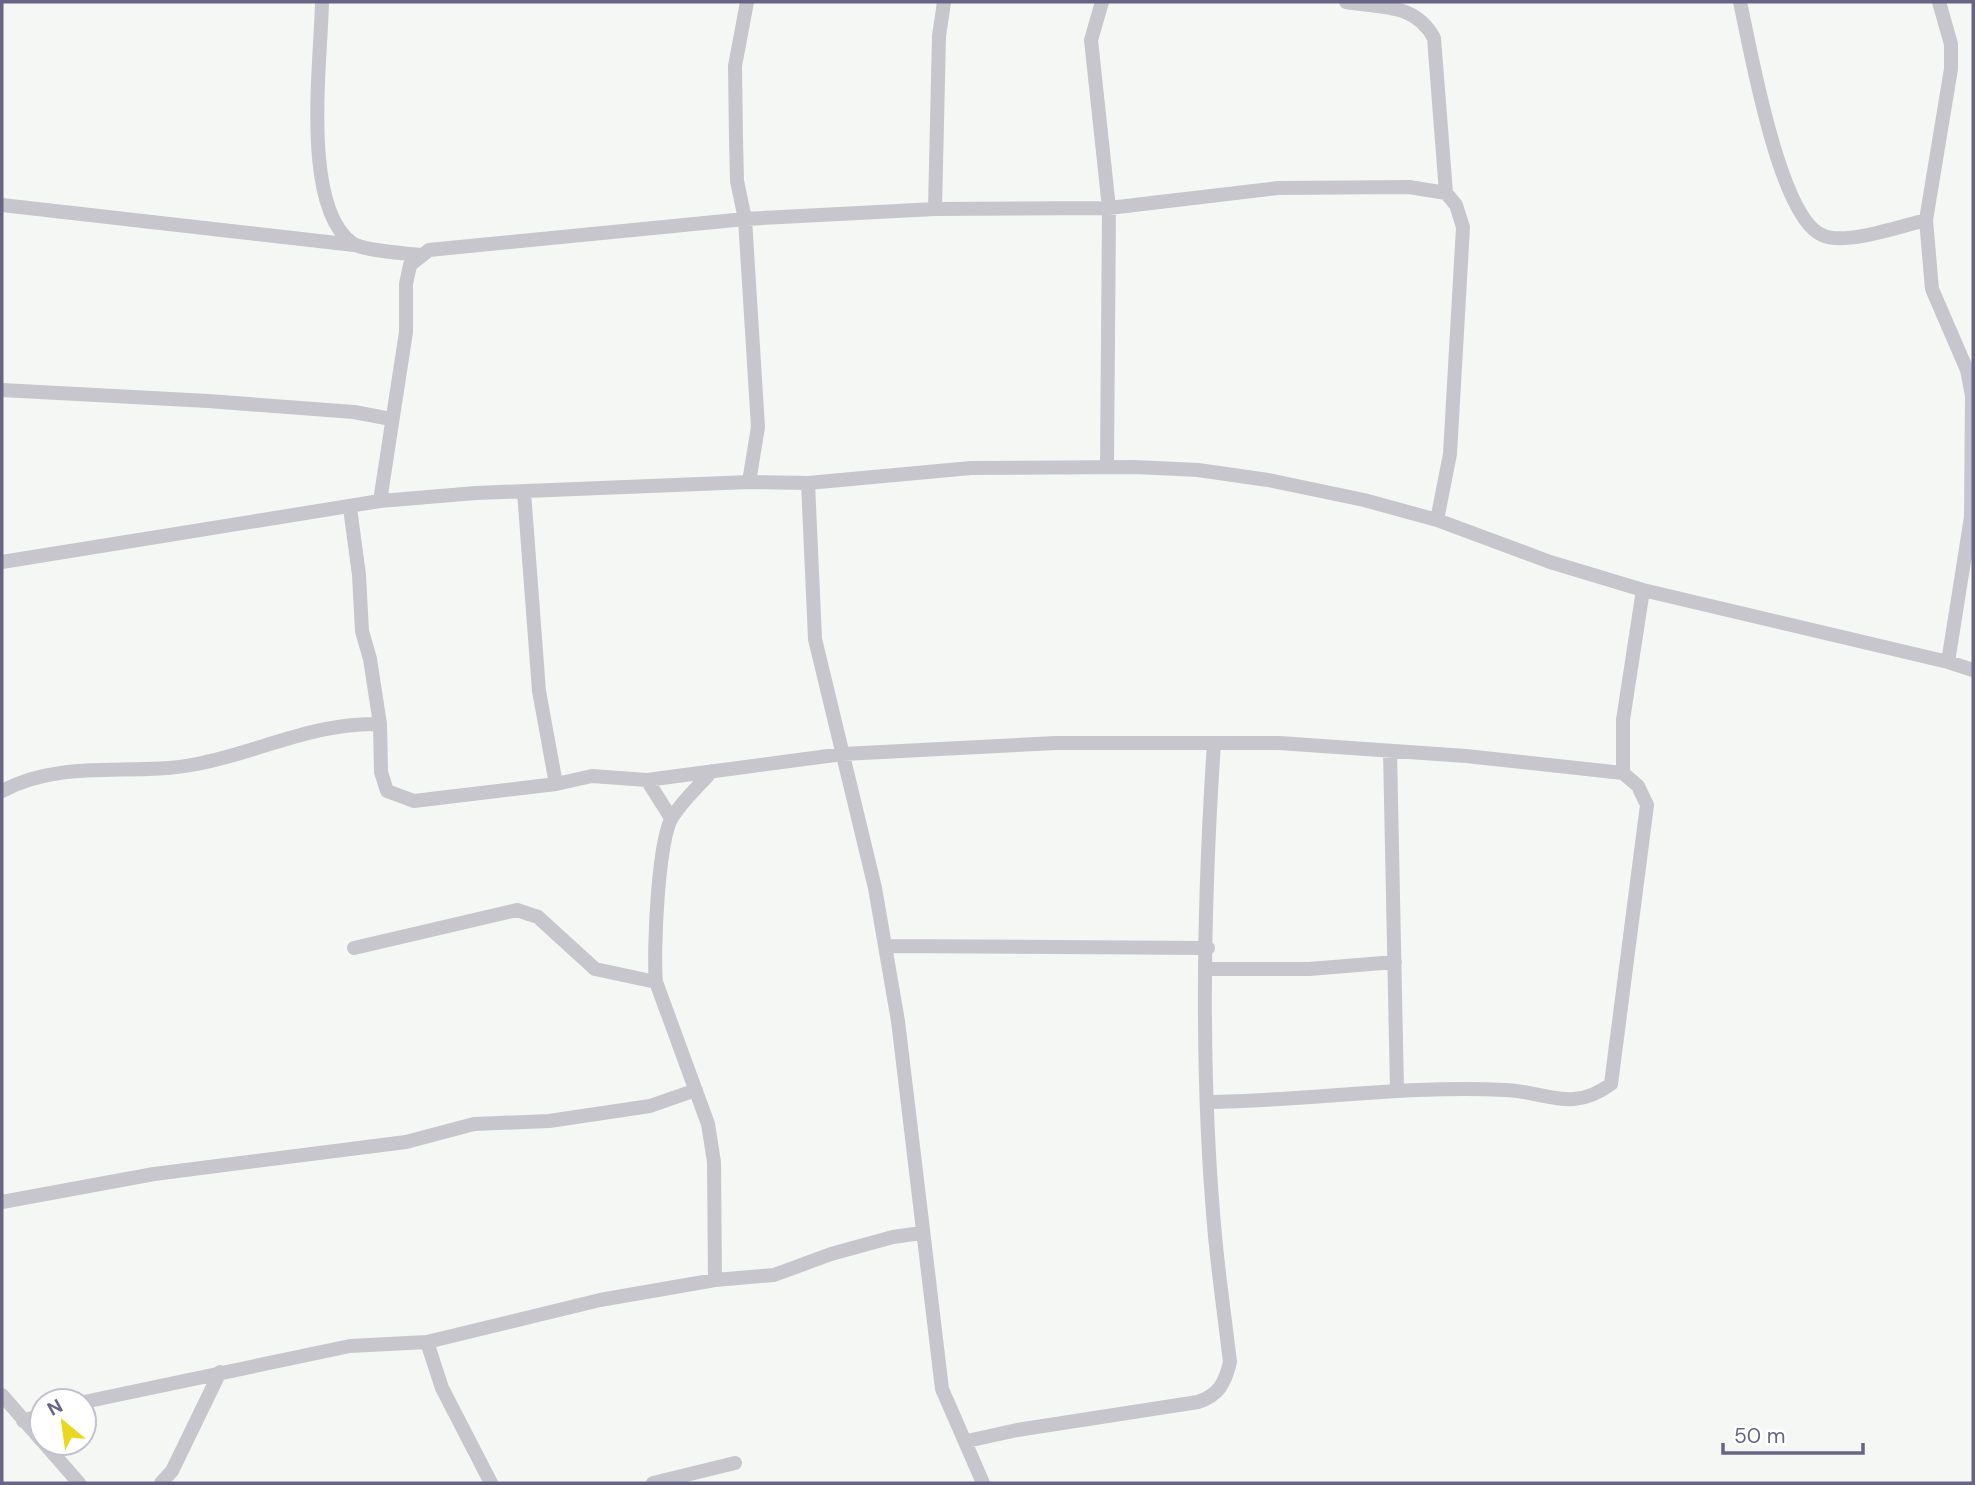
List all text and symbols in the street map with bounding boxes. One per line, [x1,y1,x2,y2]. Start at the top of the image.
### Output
north arrow [28,1387,98,1457]
text: N [43,1393,67,1422]
scale bar [1723,1412,1863,1456]
text: 50 m [1734,1422,1785,1450]

